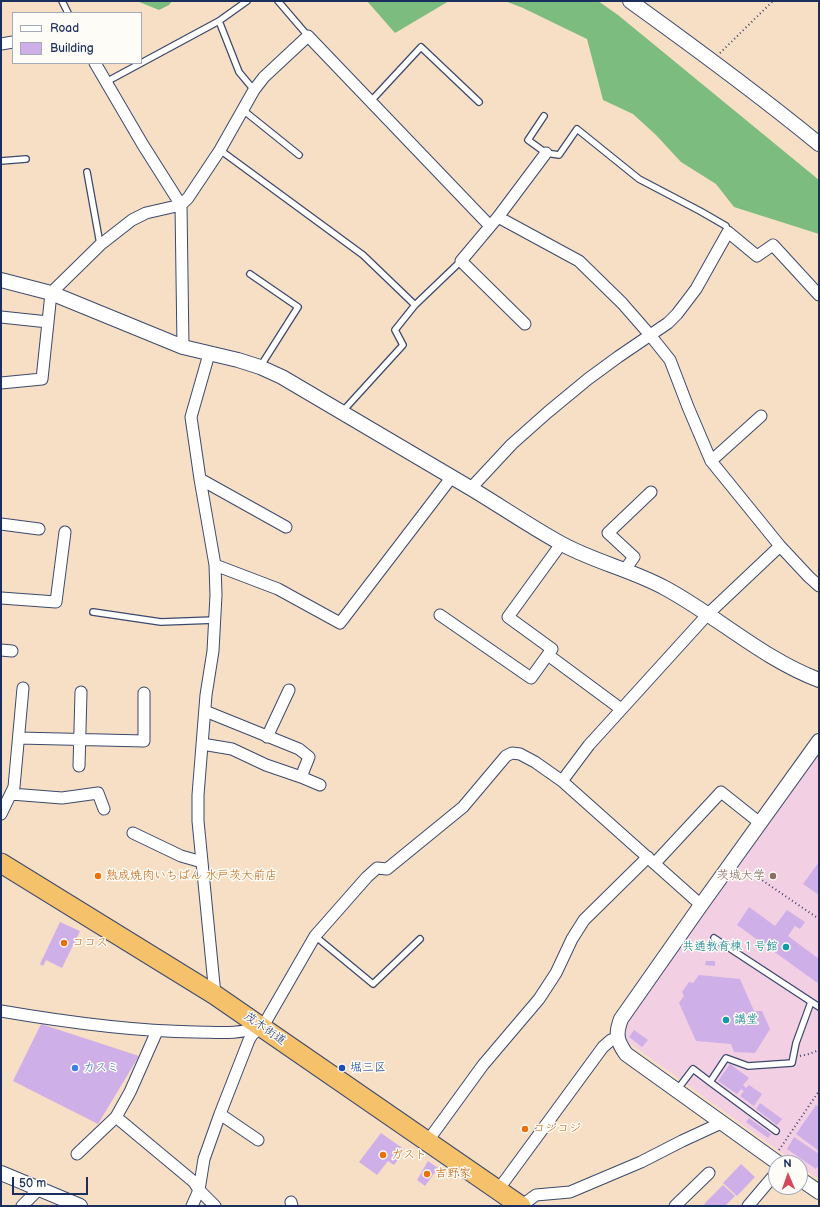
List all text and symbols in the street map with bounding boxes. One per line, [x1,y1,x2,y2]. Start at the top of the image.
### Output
legend [12,12,142,64]
text: Road [50,21,79,36]
text: Building [50,41,94,56]
place label: 熟成焼肉いちばん 水戸茨大前店 [106,869,277,883]
place label: 茨城大学 [717,869,765,883]
marker: 熟成焼肉いちばん 水戸茨大前店 [93,871,103,881]
marker: 茨城大学 [768,871,778,881]
place label: ココス [72,936,108,950]
marker: ココス [59,938,69,948]
place label: 共通教育棟１号館 [682,940,778,954]
marker: 共通教育棟１号館 [781,942,791,952]
street label: 茂木街道 [241,1009,289,1049]
place label: 講堂 [734,1013,758,1027]
marker: 講堂 [721,1015,731,1025]
place label: カスミ [83,1061,119,1075]
place label: 堀三区 [350,1061,386,1075]
marker: カスミ [70,1063,80,1073]
marker: 堀三区 [337,1063,347,1073]
place label: コジコジ [533,1122,581,1136]
marker: コジコジ [520,1124,530,1134]
place label: ガスト [391,1148,427,1162]
marker: ガスト [378,1150,388,1160]
north arrow [768,1155,808,1195]
text: N [783,1157,792,1170]
place label: 吉野家 [435,1167,471,1181]
scale bar [14,1169,90,1195]
marker: 吉野家 [422,1169,432,1179]
text: 50 m [19,1176,46,1191]

